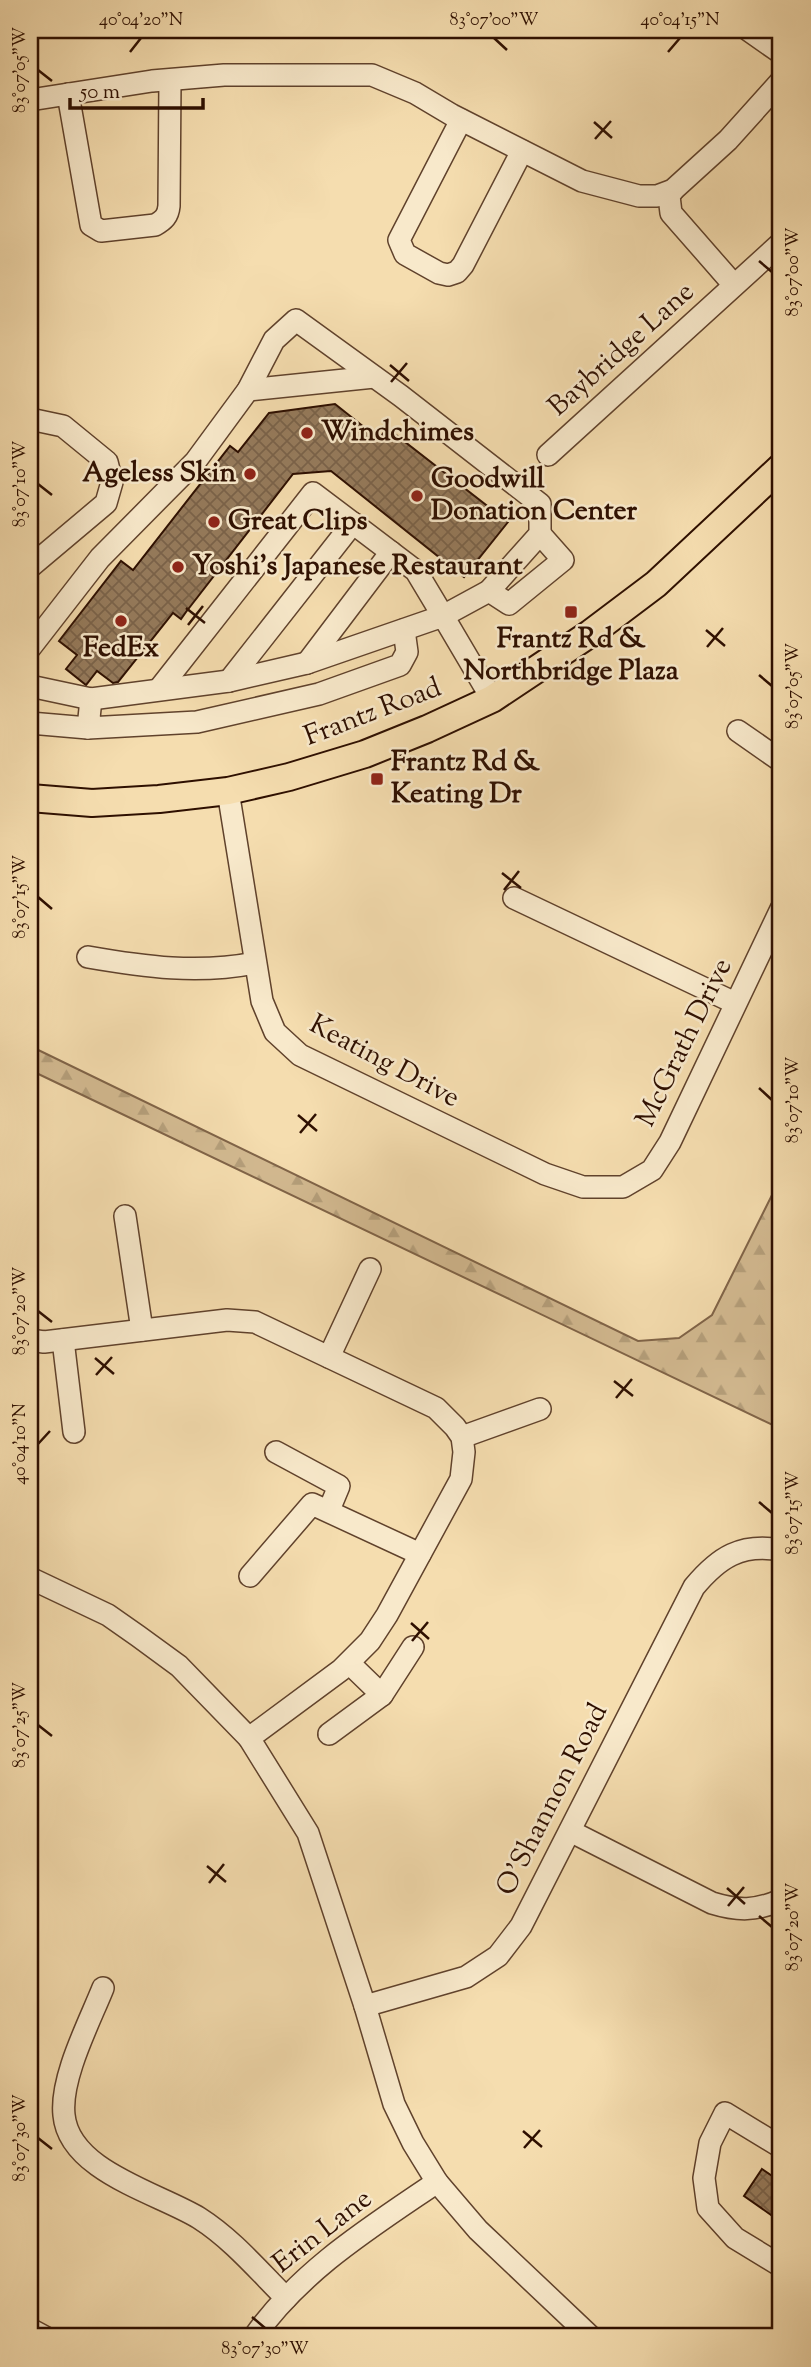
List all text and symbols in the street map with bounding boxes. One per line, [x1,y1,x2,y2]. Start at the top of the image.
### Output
text: 40°04'20"N [99,8,183,34]
text: 83°07'00"W [450,8,538,34]
text: 40°04'15"N [640,8,720,34]
text: 83°07'05"W [8,27,34,113]
scale bar [70,66,203,110]
text: 50 m [79,78,120,108]
text: 83°07'00"W [781,228,807,316]
street label: Baybridge Lane [540,273,704,427]
place label: Windchimes [321,413,474,453]
marker: Windchimes [299,425,315,441]
text: 83°07'10"W [8,441,34,527]
place label: Ageless Skin [82,454,236,494]
place label: Goodwill Donation Center [431,460,638,532]
marker: Ageless Skin [242,466,258,482]
marker: Goodwill Donation Center [409,488,425,504]
place label: Great Clips [228,502,367,542]
marker: Great Clips [206,514,222,530]
place label: Yoshi's Japanese Restaurant [192,547,523,587]
marker: Yoshi's Japanese Restaurant [170,559,186,575]
marker: Frantz Rd & Northbridge Plaza [563,604,579,620]
marker: FedEx [113,613,129,629]
place label: Frantz Rd & Northbridge Plaza [463,620,679,692]
place label: FedEx [83,629,160,669]
text: 83°07'05"W [781,643,807,729]
street label: Frantz Road [299,668,447,757]
place label: Frantz Rd & Keating Dr [391,743,540,815]
marker: Frantz Rd & Keating Dr [369,771,385,787]
text: 83°07'15"W [8,855,34,939]
street label: McGrath Drive [627,952,743,1134]
street label: Keating Drive [302,1005,466,1119]
text: 83°07'10"W [781,1057,807,1143]
text: 83°07'20"W [8,1267,34,1355]
text: 40°04'10"N [8,1403,34,1485]
text: 83°07'15"W [781,1471,807,1555]
text: 83°07'25"W [8,1682,34,1768]
street label: O'Shannon Road [487,1697,619,1903]
text: 83°07'20"W [781,1883,807,1971]
text: 83°07'30"W [8,2094,34,2182]
street label: Erin Lane [265,2180,381,2284]
text: 83°07'30"W [221,2337,309,2363]

